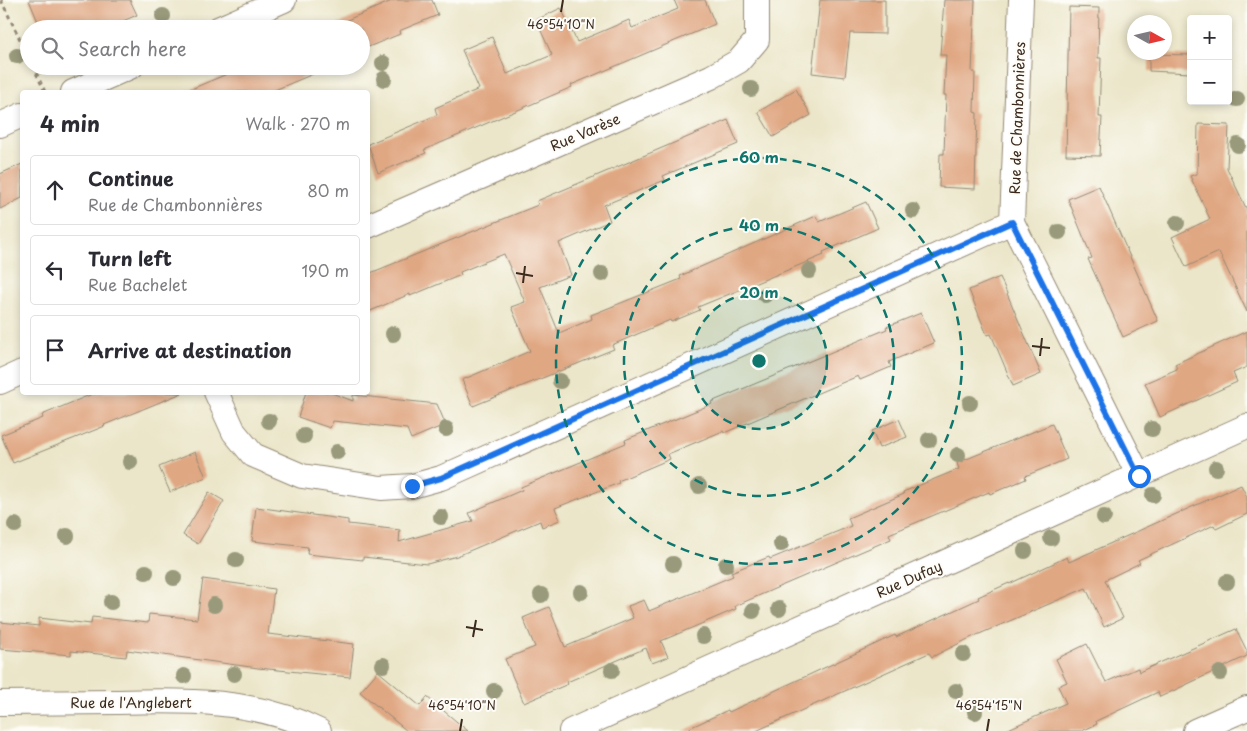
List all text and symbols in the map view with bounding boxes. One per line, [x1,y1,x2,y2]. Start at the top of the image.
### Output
text: 46°54'10"N [527,15,595,33]
north arrow [1127,15,1172,60]
map controls [1187,15,1232,105]
button: + [1187,15,1232,60]
search box [20,20,370,75]
icon: search [38,34,66,62]
text: Search here [78,34,187,62]
street label: Rue de Chambonnières [1004,41,1030,195]
button: − [1187,60,1232,105]
text: 4 min [40,107,100,139]
street label: Rue Varèse [547,108,624,156]
text: Walk · 270 m [246,111,350,135]
text: 60 m [739,145,779,168]
text: Continue [88,164,174,192]
icon: ahead [41,176,69,204]
text: 80 m [307,178,349,202]
text: Rue de Chambonnières [88,192,262,216]
text: 40 m [739,213,779,236]
text: Turn left [88,244,172,272]
icon: left [41,256,69,284]
text: 190 m [301,258,349,282]
text: Rue Bachelet [88,272,187,296]
text: 20 m [740,280,778,303]
icon: arrive [41,336,69,364]
text: Arrive at destination [88,336,292,364]
centre of rings [750,352,768,370]
route start [1128,465,1151,488]
route end [401,475,424,498]
street label: Rue Dufay [873,555,945,603]
street label: Rue de l'Anglebert [70,692,192,713]
text: 46°54'10"N [428,696,496,714]
text: 46°54'15"N [956,696,1022,714]

